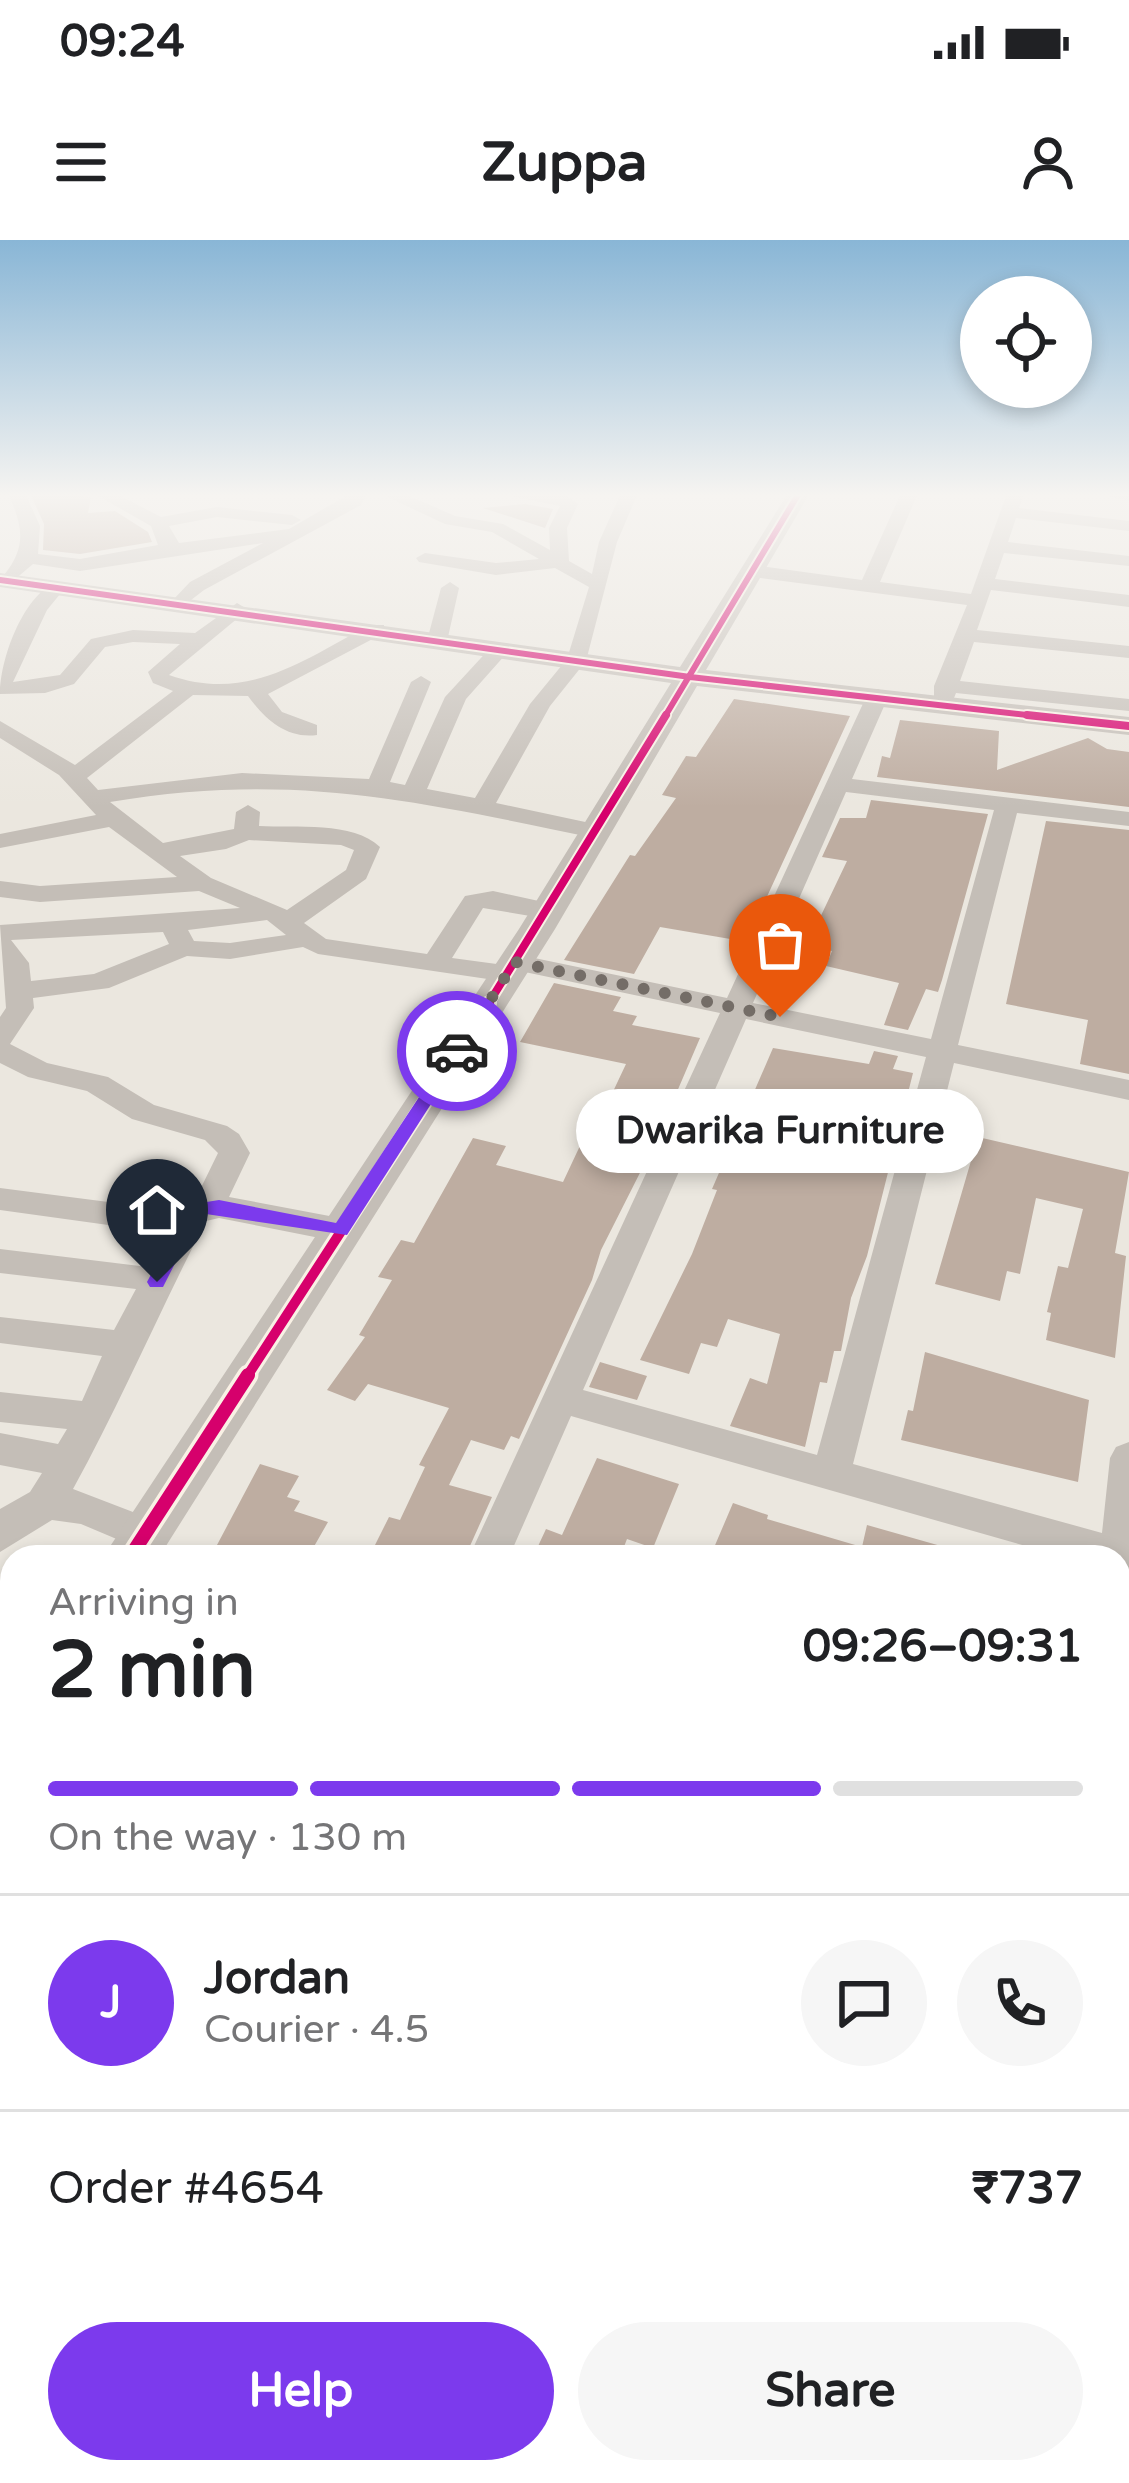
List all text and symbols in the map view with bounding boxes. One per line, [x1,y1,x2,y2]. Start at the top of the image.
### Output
text: 09:24 [60,15,185,69]
icon: menu [48,129,114,195]
icon: person [1015,129,1081,195]
text: Zuppa [482,130,647,195]
map controls [960,276,1092,408]
button: locate [960,276,1092,408]
pin [729,894,831,1017]
icon: bag [747,912,813,978]
courier [397,991,517,1111]
icon: car [424,1018,490,1084]
callout: Dwarika Furniture [576,1089,984,1173]
text: Dwarika Furniture [615,1107,945,1154]
pin [106,1159,208,1282]
icon: home [124,1177,190,1243]
text: Arriving in [48,1579,239,1626]
text: 09:26–09:31 [803,1620,1083,1674]
text: 2 min [48,1624,256,1718]
text: On the way · 130 m [48,1814,407,1861]
button: chat [801,1940,927,2066]
button: phone [957,1940,1083,2066]
text: Jordan [204,1952,350,2006]
text: J [101,1976,121,2030]
text: Courier · 4.5 [204,2006,429,2053]
text: Order #4654 [48,2162,324,2216]
text: ₹737 [972,2162,1083,2216]
button: Help [48,2322,554,2460]
button: Share [578,2322,1083,2460]

